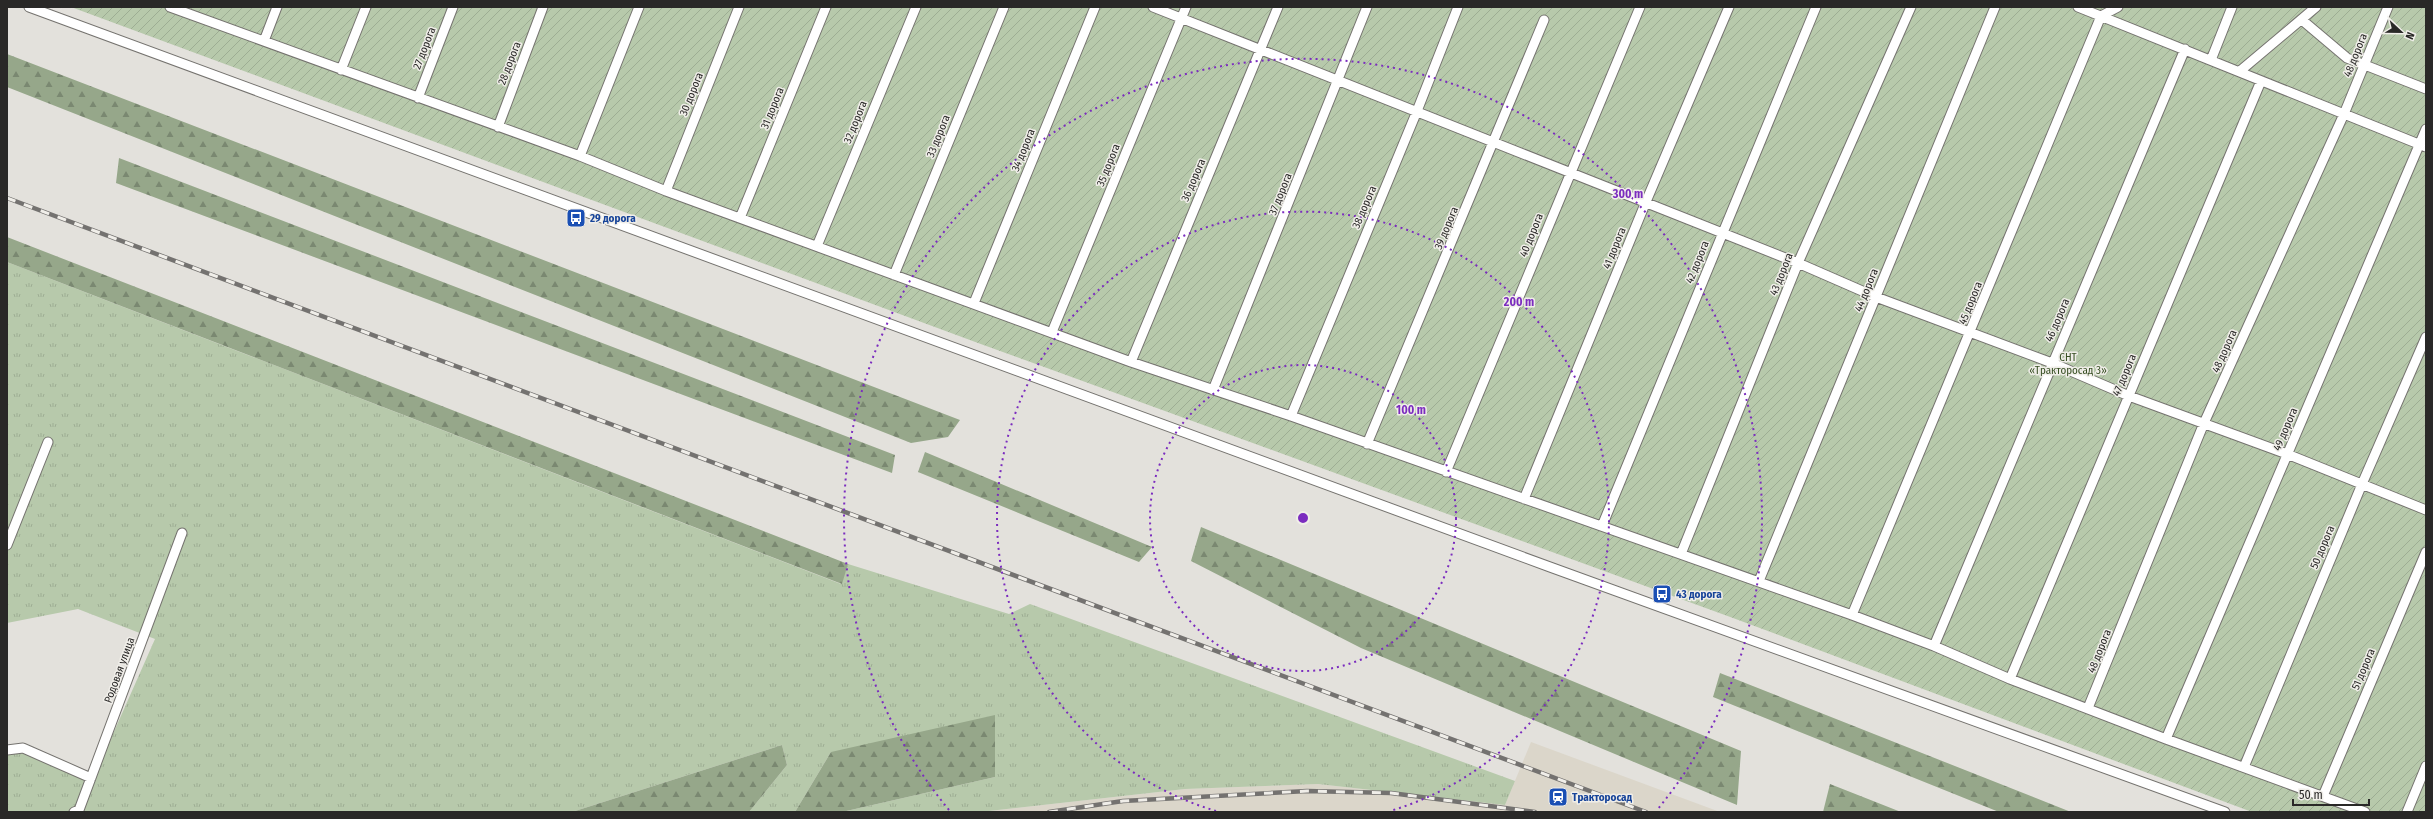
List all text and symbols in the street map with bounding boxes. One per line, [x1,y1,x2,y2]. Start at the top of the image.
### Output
north arrow [2381,12,2421,52]
street label: 27 дорога [411,25,438,71]
text: N [2403,30,2417,41]
street label: 48 дорога [2341,32,2370,79]
street label: 28 дорога [495,40,524,87]
street label: 30 дорога [677,71,706,118]
street label: 31 дорога [758,85,787,131]
street label: 32 дорога [841,99,870,145]
street label: 33 дорога [924,113,953,159]
street label: 34 дорога [1009,127,1038,173]
street label: 35 дорога [1094,142,1123,188]
street label: 36 дорога [1179,157,1208,204]
street label: 37 дорога [1266,171,1295,217]
street label: 38 дорога [1350,184,1379,231]
text: 300 m [1612,187,1643,201]
street label: 39 дорога [1432,205,1461,251]
bus stop icon: 29 дорога [565,207,587,229]
place label: 29 дорога [589,212,636,225]
street label: 40 дорога [1517,212,1546,259]
street label: 41 дорога [1600,225,1629,271]
street label: 42 дорога [1683,239,1712,285]
street label: 43 дорога [1767,251,1796,297]
street label: 44 дорога [1852,267,1881,314]
street label: 45 дорога [1956,280,1985,327]
text: 200 m [1503,295,1534,309]
street label: 46 дорога [2043,297,2072,344]
street label: 48 дорога [2209,328,2240,375]
park label: СНТ «Тракторосад 3» [2029,351,2107,377]
street label: 47 дорога [2110,352,2139,398]
text: 100 m [1396,403,1426,417]
street label: 49 дорога [2271,406,2300,453]
centre of rings [1296,511,1310,525]
street label: 50 дорога [2308,524,2337,571]
bus stop icon: 43 дорога [1651,583,1673,605]
place label: 43 дорога [1676,588,1722,601]
street label: 48 дорога [2085,628,2114,675]
street label: Родовая улица [102,636,137,705]
street label: 51 дорога [2349,647,2378,692]
scale bar [2293,781,2369,807]
station icon: Тракторосад [1547,786,1569,808]
text: 50 m [2299,788,2323,802]
place label: Тракторосад [1572,791,1633,804]

